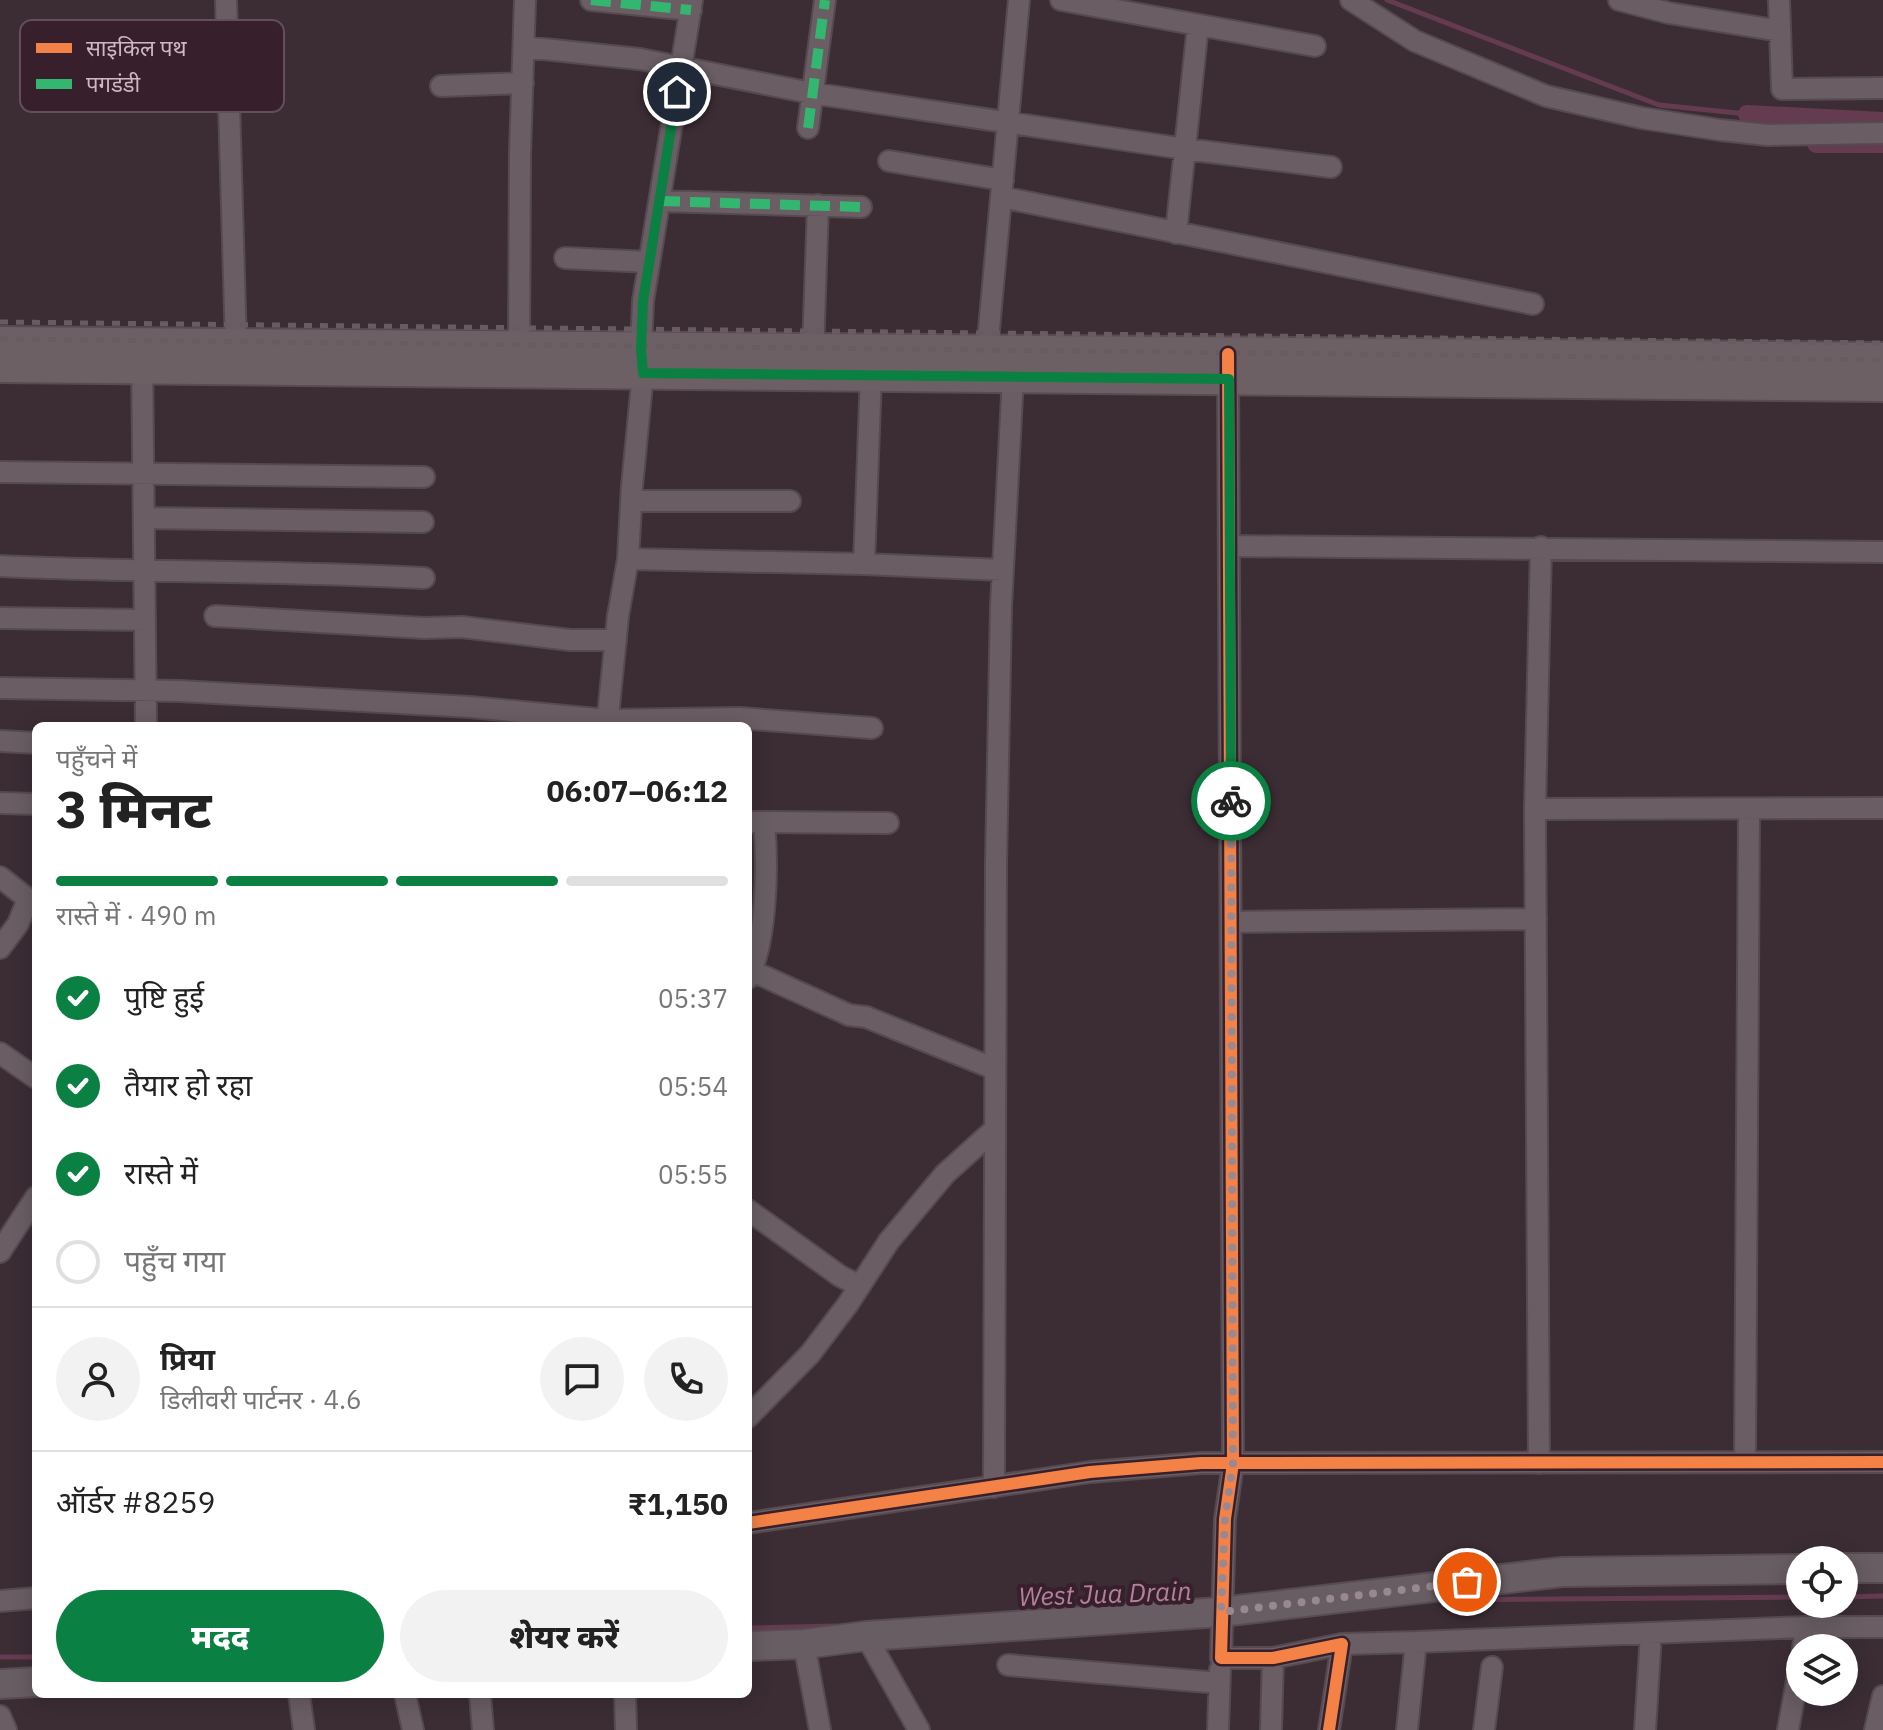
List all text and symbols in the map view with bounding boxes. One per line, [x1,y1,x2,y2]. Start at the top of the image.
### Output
legend [20,20,284,112]
text: साइकिल पथ [86,33,188,62]
pin [643,58,711,126]
text: पगडंडी [86,69,140,98]
icon: home [655,70,699,114]
text: पहुँचने में [56,741,137,775]
courier [1191,761,1271,841]
text: 06:07–06:12 [547,771,728,810]
text: 3 मिनट [56,775,211,842]
icon: bike [1209,779,1253,823]
text: रास्ते में · 490 m [56,898,216,932]
icon: check [56,976,100,1020]
text: पुष्टि हुई [124,977,204,1016]
text: 05:37 [658,981,728,1015]
icon: check [56,1064,100,1108]
text: तैयार हो रहा [124,1065,252,1104]
text: 05:54 [658,1069,728,1103]
icon: check [56,1152,100,1196]
text: रास्ते में [124,1153,198,1192]
text: 05:55 [658,1157,728,1191]
text: पहुँच गया [124,1241,225,1280]
button: person [56,1337,140,1421]
button: chat [540,1337,624,1421]
button: phone [644,1337,728,1421]
text: प्रिया [160,1339,215,1378]
text: डिलीवरी पार्टनर · 4.6 [160,1382,362,1416]
text: ऑर्डर #8259 [56,1482,215,1521]
text: ₹1,150 [628,1484,728,1523]
map controls [1786,1546,1858,1706]
button: locate [1786,1546,1858,1618]
pin [1433,1548,1501,1616]
icon: bag [1445,1560,1489,1604]
water label: West Jua Drain [1018,1573,1192,1613]
button: मदद [56,1590,384,1682]
button: शेयर करें [400,1590,728,1682]
button: layers [1786,1634,1858,1706]

